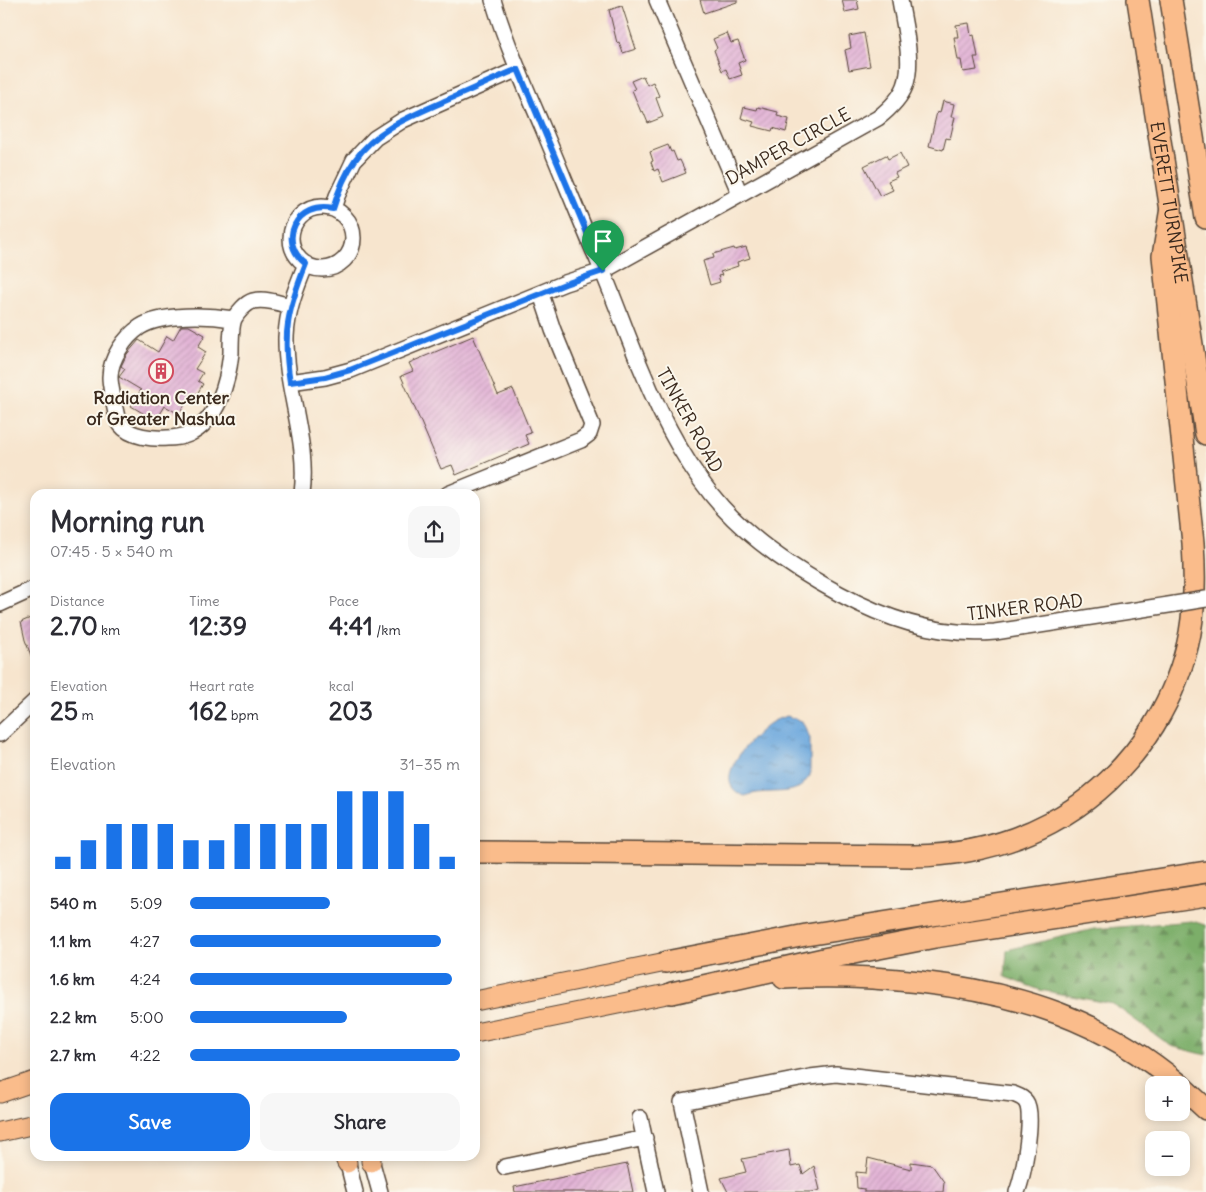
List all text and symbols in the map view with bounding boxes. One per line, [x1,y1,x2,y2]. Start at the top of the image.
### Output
street label: DAMPER CIRCLE [721,102,855,190]
street label: EVERETT TURNPIKE [1146,120,1194,285]
pin [582,220,624,271]
icon: arrive [589,227,617,255]
building icon: Radiation Center of Greater Nashua [148,358,174,384]
street label: TINKER ROAD [652,363,728,477]
place label: Radiation Center of Greater Nashua [87,386,235,430]
text: Morning run [50,504,205,540]
button: share [408,506,460,558]
text: 07:45 · 5 × 540 m [50,541,173,561]
street label: TINKER ROAD [966,588,1084,626]
text: Distance [50,592,105,610]
text: Time [189,592,220,610]
text: Pace [329,592,359,610]
text: 2.70 [50,610,98,642]
text: 12:39 [189,610,247,642]
text: 4:41 [329,610,373,642]
text: km [98,621,120,639]
text: /km [373,621,401,639]
text: Elevation [50,677,107,695]
text: Heart rate [189,677,254,695]
text: kcal [329,677,354,695]
text: 25 [50,695,78,727]
text: 162 [189,695,227,727]
text: 203 [329,695,373,727]
text: m [78,706,94,724]
text: bpm [227,706,259,724]
text: Elevation [50,754,116,774]
text: 31–35 m [400,754,460,774]
text: 540 m [50,893,97,913]
text: 5:09 [130,893,163,913]
text: 1.1 km [50,931,91,951]
text: 4:27 [130,931,159,951]
text: 1.6 km [50,969,95,989]
text: 4:24 [130,969,161,989]
text: 2.2 km [50,1007,97,1027]
text: 5:00 [130,1007,164,1027]
text: 2.7 km [50,1045,96,1065]
text: 4:22 [130,1045,160,1065]
map controls [1145,1076,1190,1176]
button: + [1145,1076,1190,1121]
button: Save [50,1093,250,1151]
button: Share [260,1093,460,1151]
button: − [1145,1131,1190,1176]

